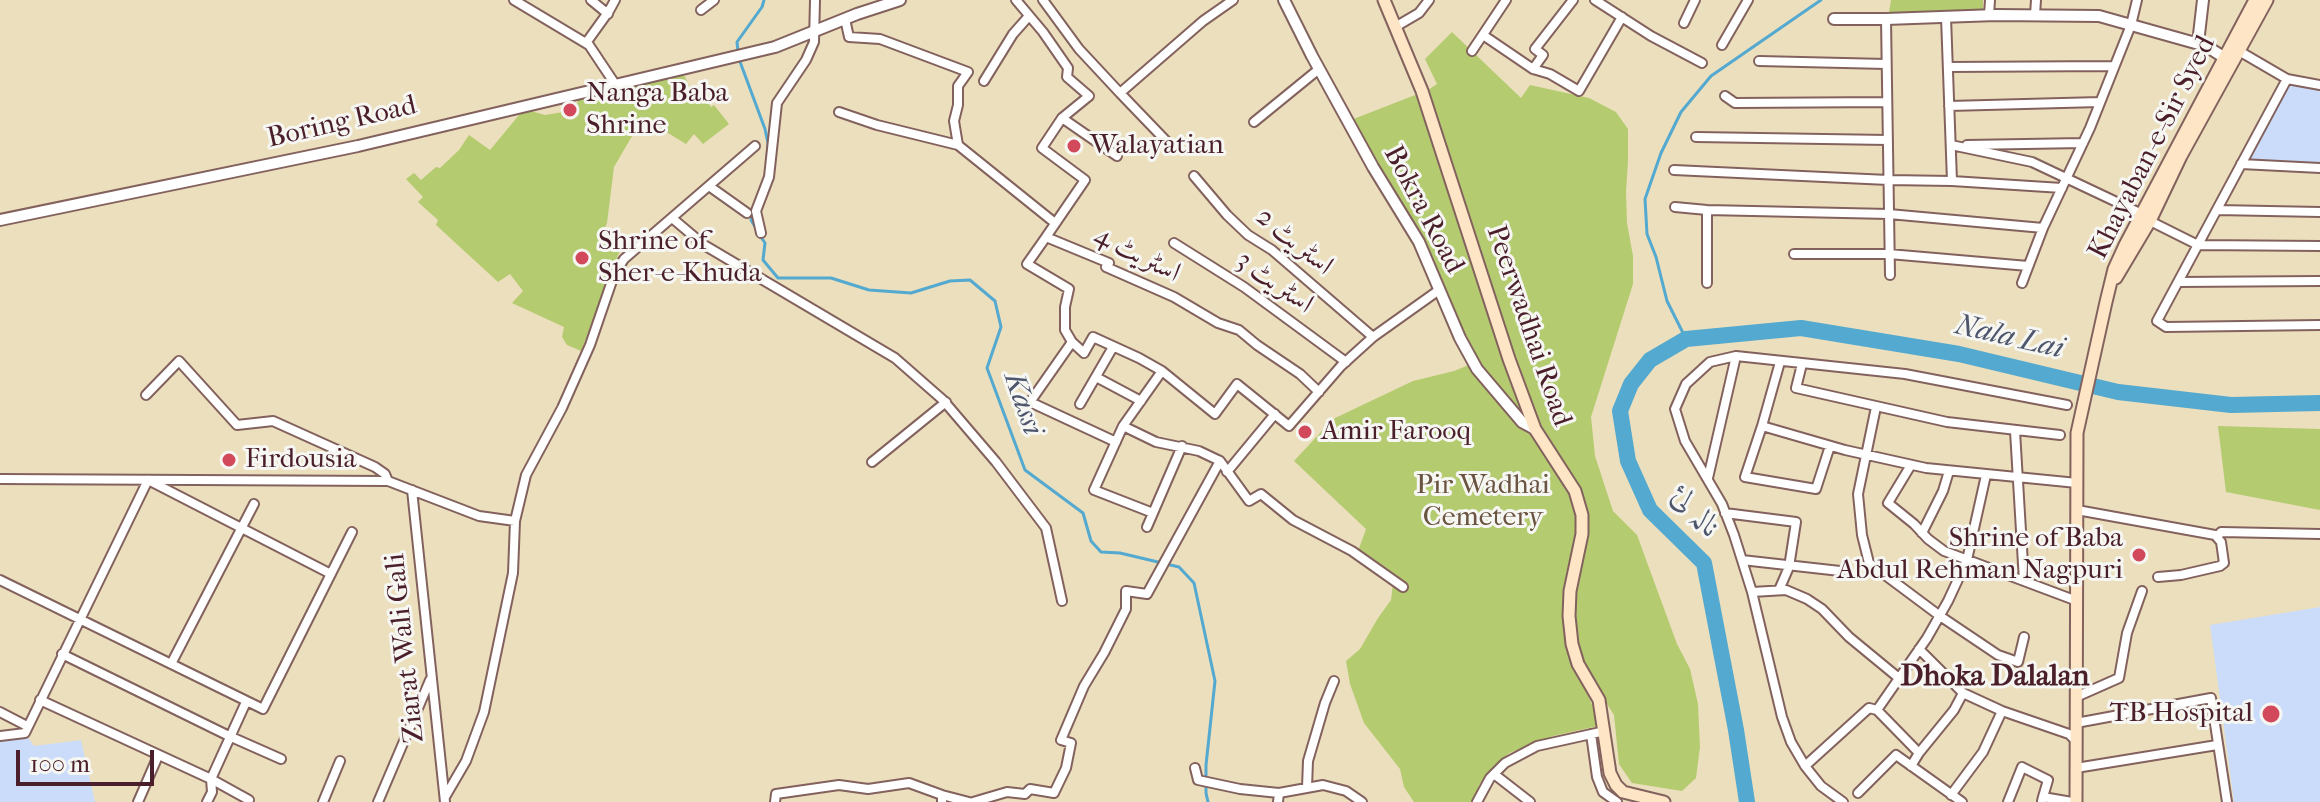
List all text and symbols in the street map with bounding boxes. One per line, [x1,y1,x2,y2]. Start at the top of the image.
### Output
street label: Khayaban-e-Sir Syed [2082,31,2224,265]
place label: Nanga Baba Shrine [586,77,729,143]
street label: Boring Road [264,90,420,156]
marker: Nanga Baba Shrine [561,101,579,119]
place label: Walayatian [1090,129,1224,163]
marker: Walayatian [1065,137,1083,155]
street label: Bokra Road [1375,140,1471,280]
street label: اسٹریٹ 2 [1248,201,1340,283]
street label: اسٹریٹ 4 [1088,219,1186,291]
street label: Peerwadhai Road [1478,221,1578,431]
place label: Shrine of Sher-e-Khuda [598,225,762,291]
street label: اسٹریٹ 3 [1229,244,1319,322]
marker: Shrine of Sher-e-Khuda [573,249,591,267]
water label: Nala Lai [1951,308,2067,368]
water label: Kassi [994,368,1050,440]
place label: Amir Farooq [1321,415,1471,449]
marker: Amir Farooq [1296,423,1314,441]
place label: Firdousia [245,443,356,477]
marker: Firdousia [220,451,238,469]
park label: Pir Wadhai Cemetery [1416,469,1550,535]
water label: نالہ لئ [1662,480,1728,546]
place label: Shrine of Baba Abdul Rehman Nagpuri [1837,522,2123,588]
marker: Shrine of Baba Abdul Rehman Nagpuri [2130,546,2148,564]
street label: Ziarat Wali Gali [379,552,433,744]
district label: Dhoka Dalalan [1901,660,2089,696]
place label: TB Hospital [2110,697,2253,731]
marker: TB Hospital [2260,703,2282,725]
scale bar [20,734,158,784]
text: 100 m [30,750,90,778]

